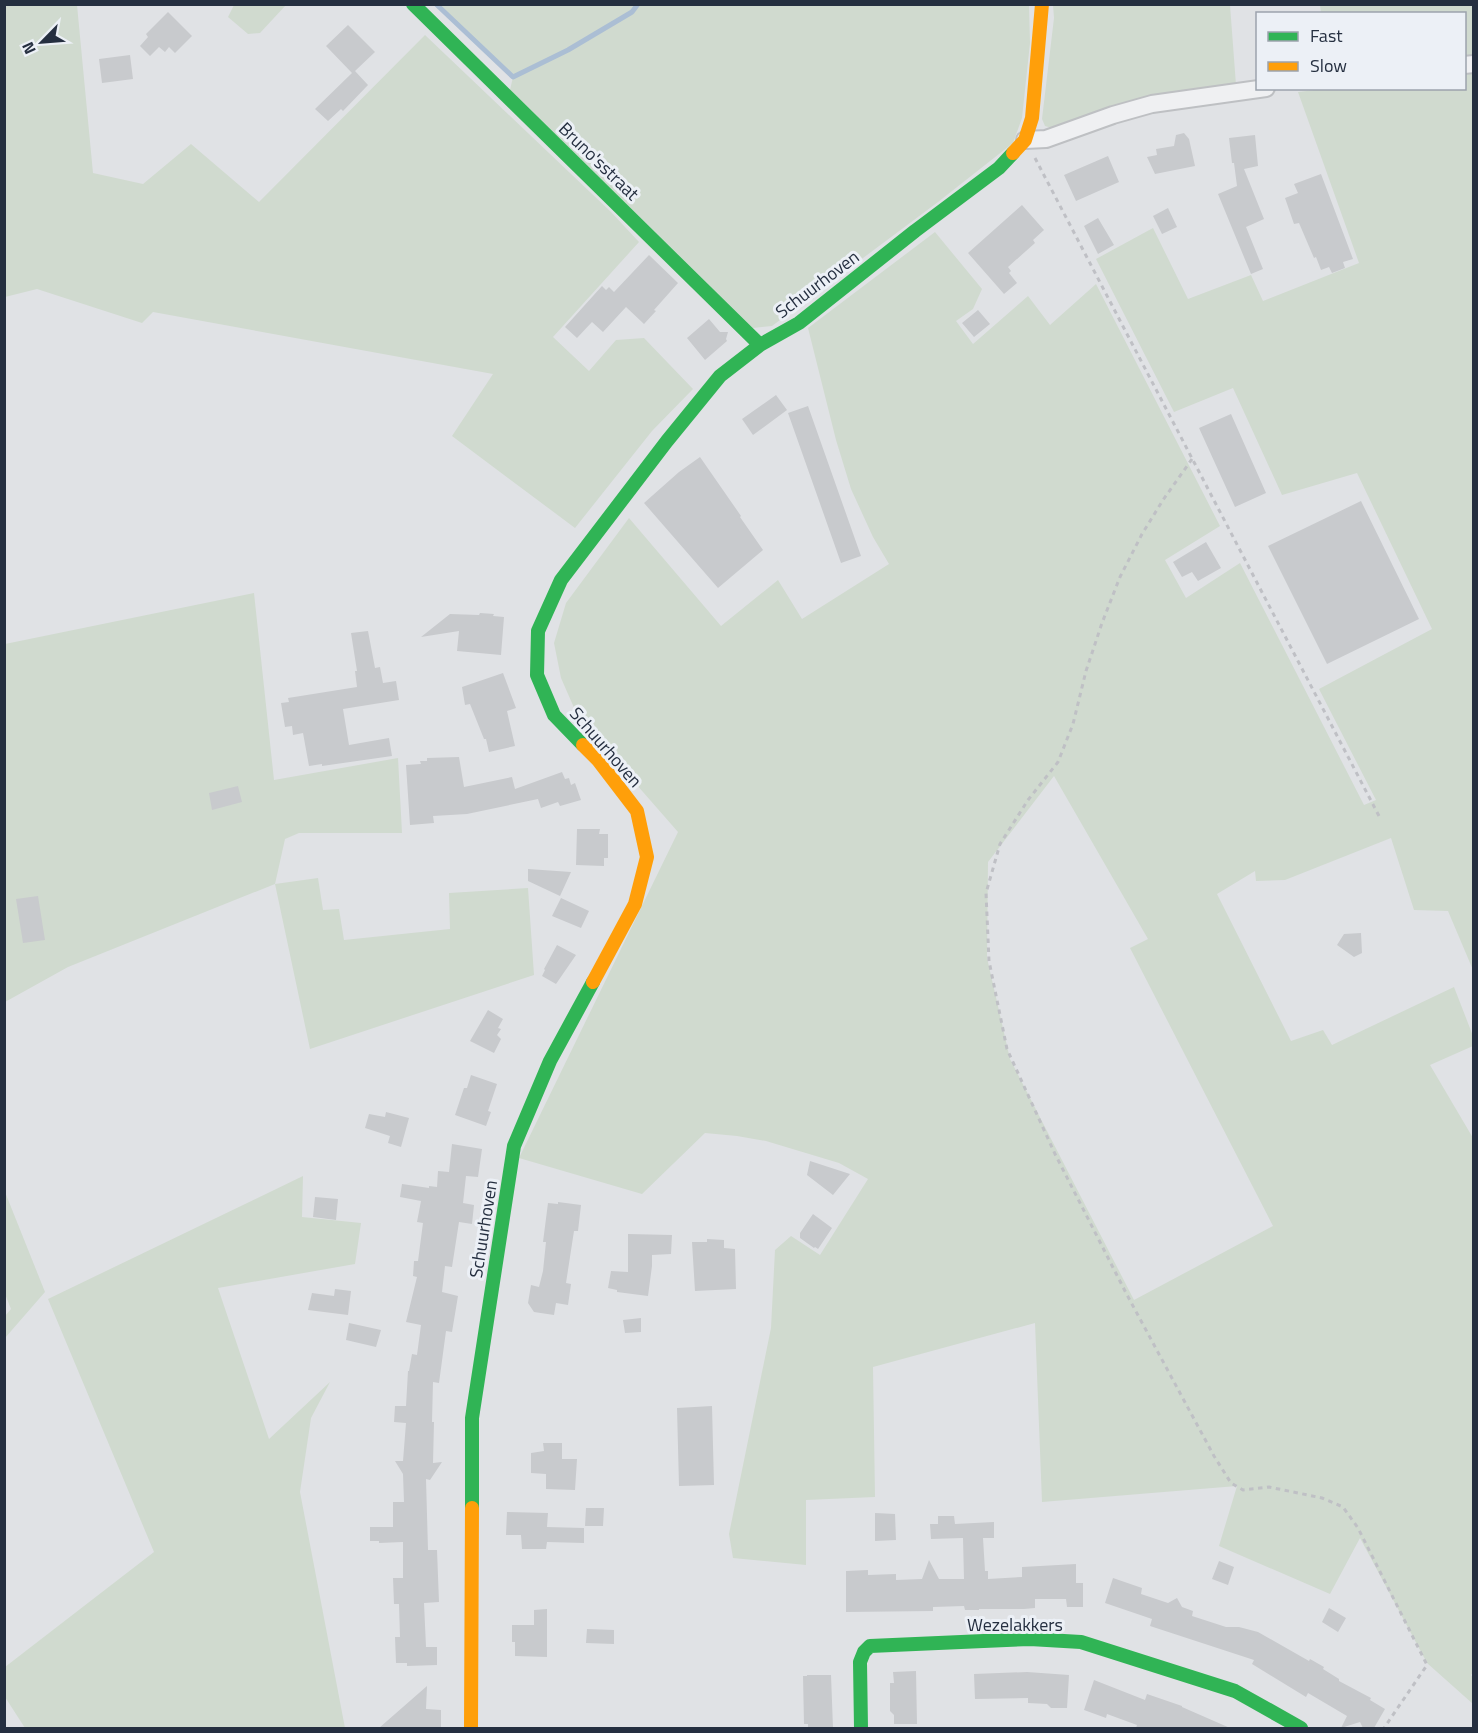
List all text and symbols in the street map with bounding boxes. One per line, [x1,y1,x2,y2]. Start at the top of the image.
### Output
north arrow [12,12,72,72]
legend [1256,12,1466,90]
text: Fast [1310,22,1343,49]
text: N [15,38,42,58]
text: Slow [1310,52,1347,79]
street label: Bruno'sstraat [553,115,646,207]
street label: Schuurhoven [769,243,865,325]
street label: Schuurhoven [563,701,649,793]
street label: Schuurhoven [462,1178,504,1280]
street label: Wezelakkers [967,1611,1063,1638]

